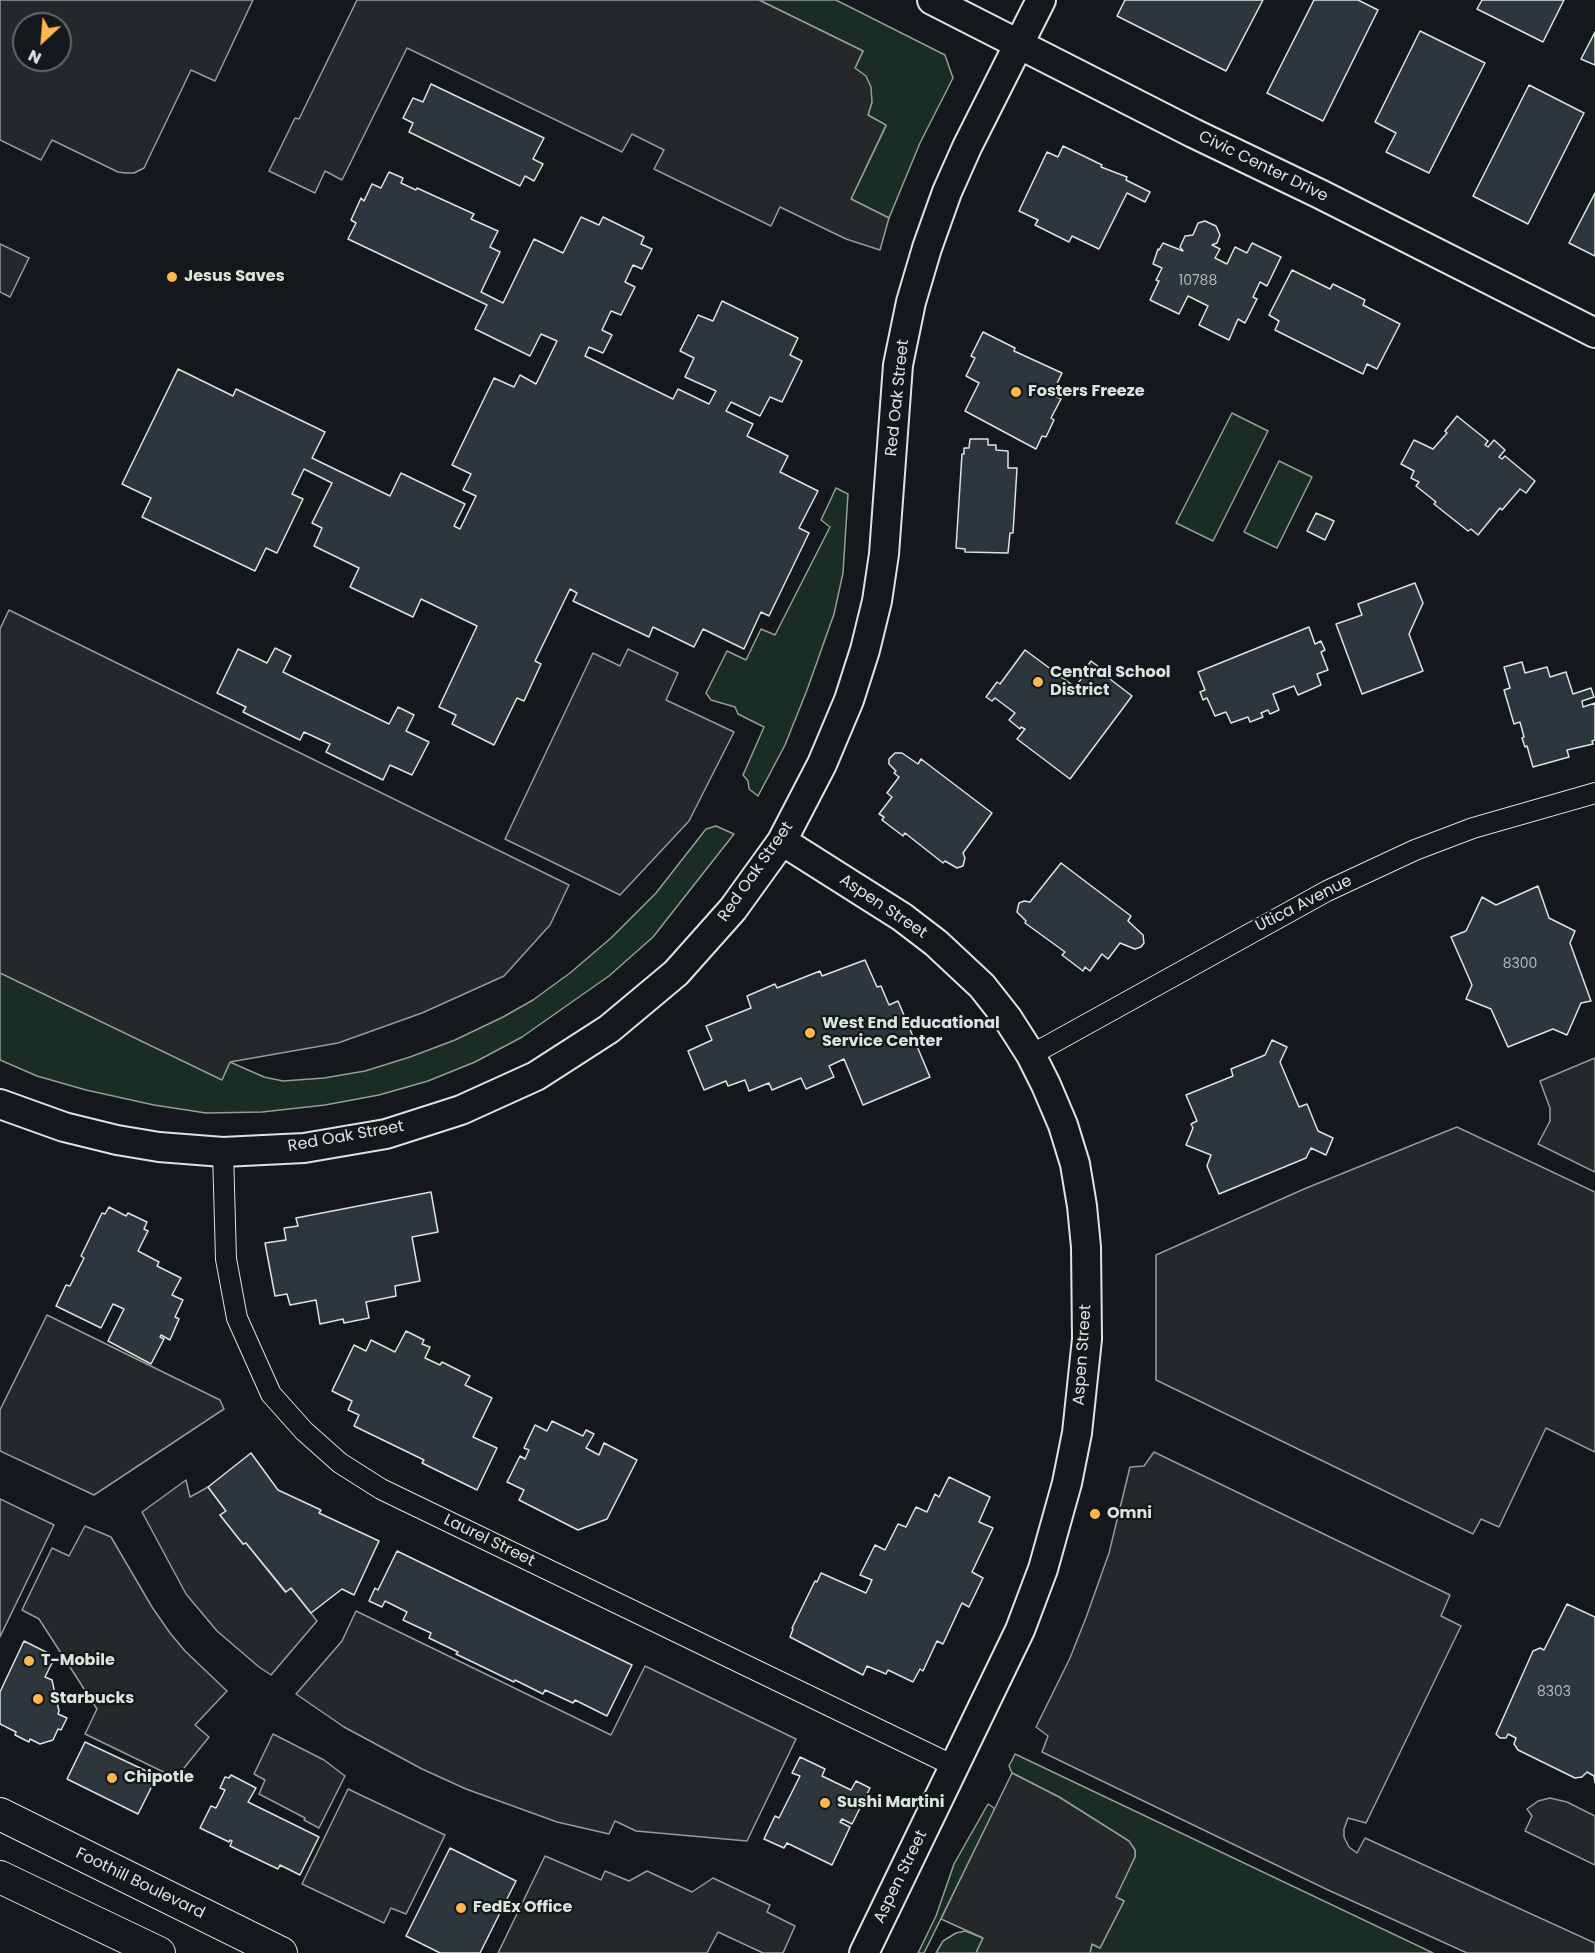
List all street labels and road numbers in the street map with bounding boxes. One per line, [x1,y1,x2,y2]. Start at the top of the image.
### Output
street label: Civic Center Drive [1195,127,1331,207]
street label: Red Oak Street [882,339,914,457]
street label: Red Oak Street [714,818,798,926]
street label: Aspen Street [836,871,930,943]
street label: Utica Avenue [1253,872,1355,936]
street label: Red Oak Street [286,1117,406,1157]
street label: Aspen Street [1070,1304,1096,1406]
street label: Laurel Street [440,1511,538,1571]
street label: Aspen Street [870,1827,932,1927]
street label: Foothill Boulevard [72,1844,208,1924]

